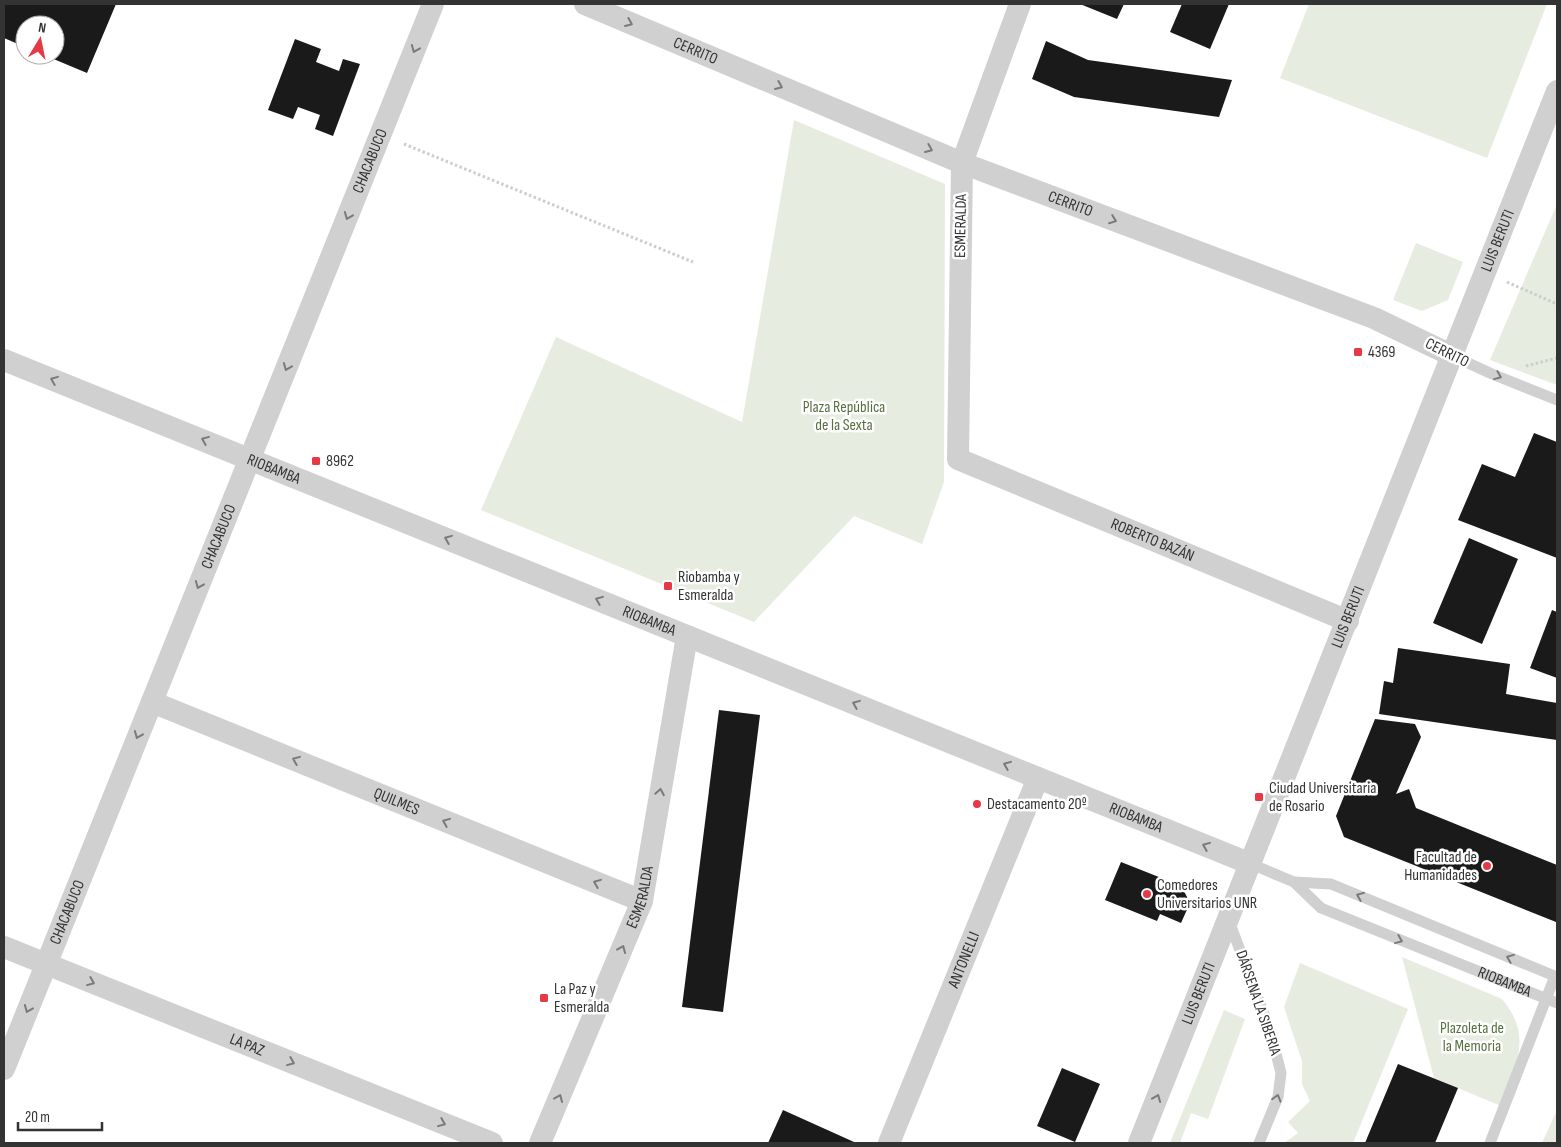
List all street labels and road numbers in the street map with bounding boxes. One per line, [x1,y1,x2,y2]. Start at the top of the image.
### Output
street label: CERRITO [670,33,721,68]
street label: CHACABUCO [348,126,391,196]
street label: CERRITO [1045,187,1096,221]
street label: ESMERALDA [951,194,971,258]
street label: LUIS BERUTI [1477,207,1518,274]
street label: CERRITO [1422,334,1472,372]
street label: RIOBAMBA [244,450,303,488]
street label: CHACABUCO [197,501,240,572]
street label: ROBERTO BAZÁN [1108,514,1197,566]
street label: LUIS BERUTI [1327,583,1369,651]
street label: RIOBAMBA [620,602,679,640]
street label: QUILMES [371,784,423,819]
street label: RIOBAMBA [1107,798,1166,837]
street label: ESMERALDA [622,864,657,931]
street label: CHACABUCO [46,877,89,947]
street label: ANTONELLI [944,929,984,992]
street label: DÁRSENA LA SIBERIA [1231,948,1285,1058]
street label: LUIS BERUTI [1178,960,1219,1027]
street label: RIOBAMBA [1475,963,1534,1001]
street label: LA PAZ [227,1029,268,1060]

